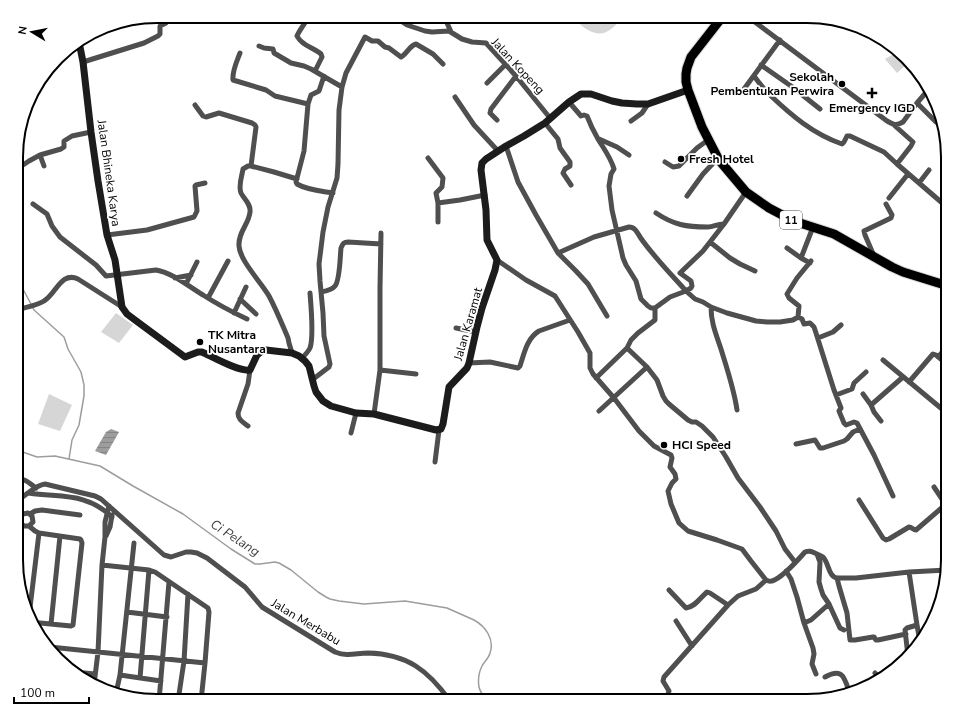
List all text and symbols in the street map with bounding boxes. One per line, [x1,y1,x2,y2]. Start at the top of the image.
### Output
north arrow [12,12,52,52]
text: N [15,25,31,36]
street label: Jalan Kopeng [487,34,548,98]
place label: Sekolah Pembentukan Perwira [710,69,834,99]
marker: Sekolah Pembentukan Perwira [837,79,847,89]
marker: Emergency IGD [866,87,878,99]
place label: Emergency IGD [829,100,915,116]
street label: Jalan Bhineka Karya [93,118,124,227]
place label: Fresh Hotel [689,151,754,167]
marker: Fresh Hotel [676,154,686,164]
road number: 11 [780,211,802,229]
street label: Jalan Karamat [450,285,486,363]
place label: TK Mitra Nusantara [208,327,266,357]
marker: TK Mitra Nusantara [195,337,205,347]
place label: HCI Speed [672,437,731,453]
marker: HCI Speed [659,440,669,450]
water label: Ci Pelang [207,515,264,561]
street label: Jalan Merbabu [268,595,344,649]
scale bar [14,679,89,705]
text: 100 m [20,685,55,701]

